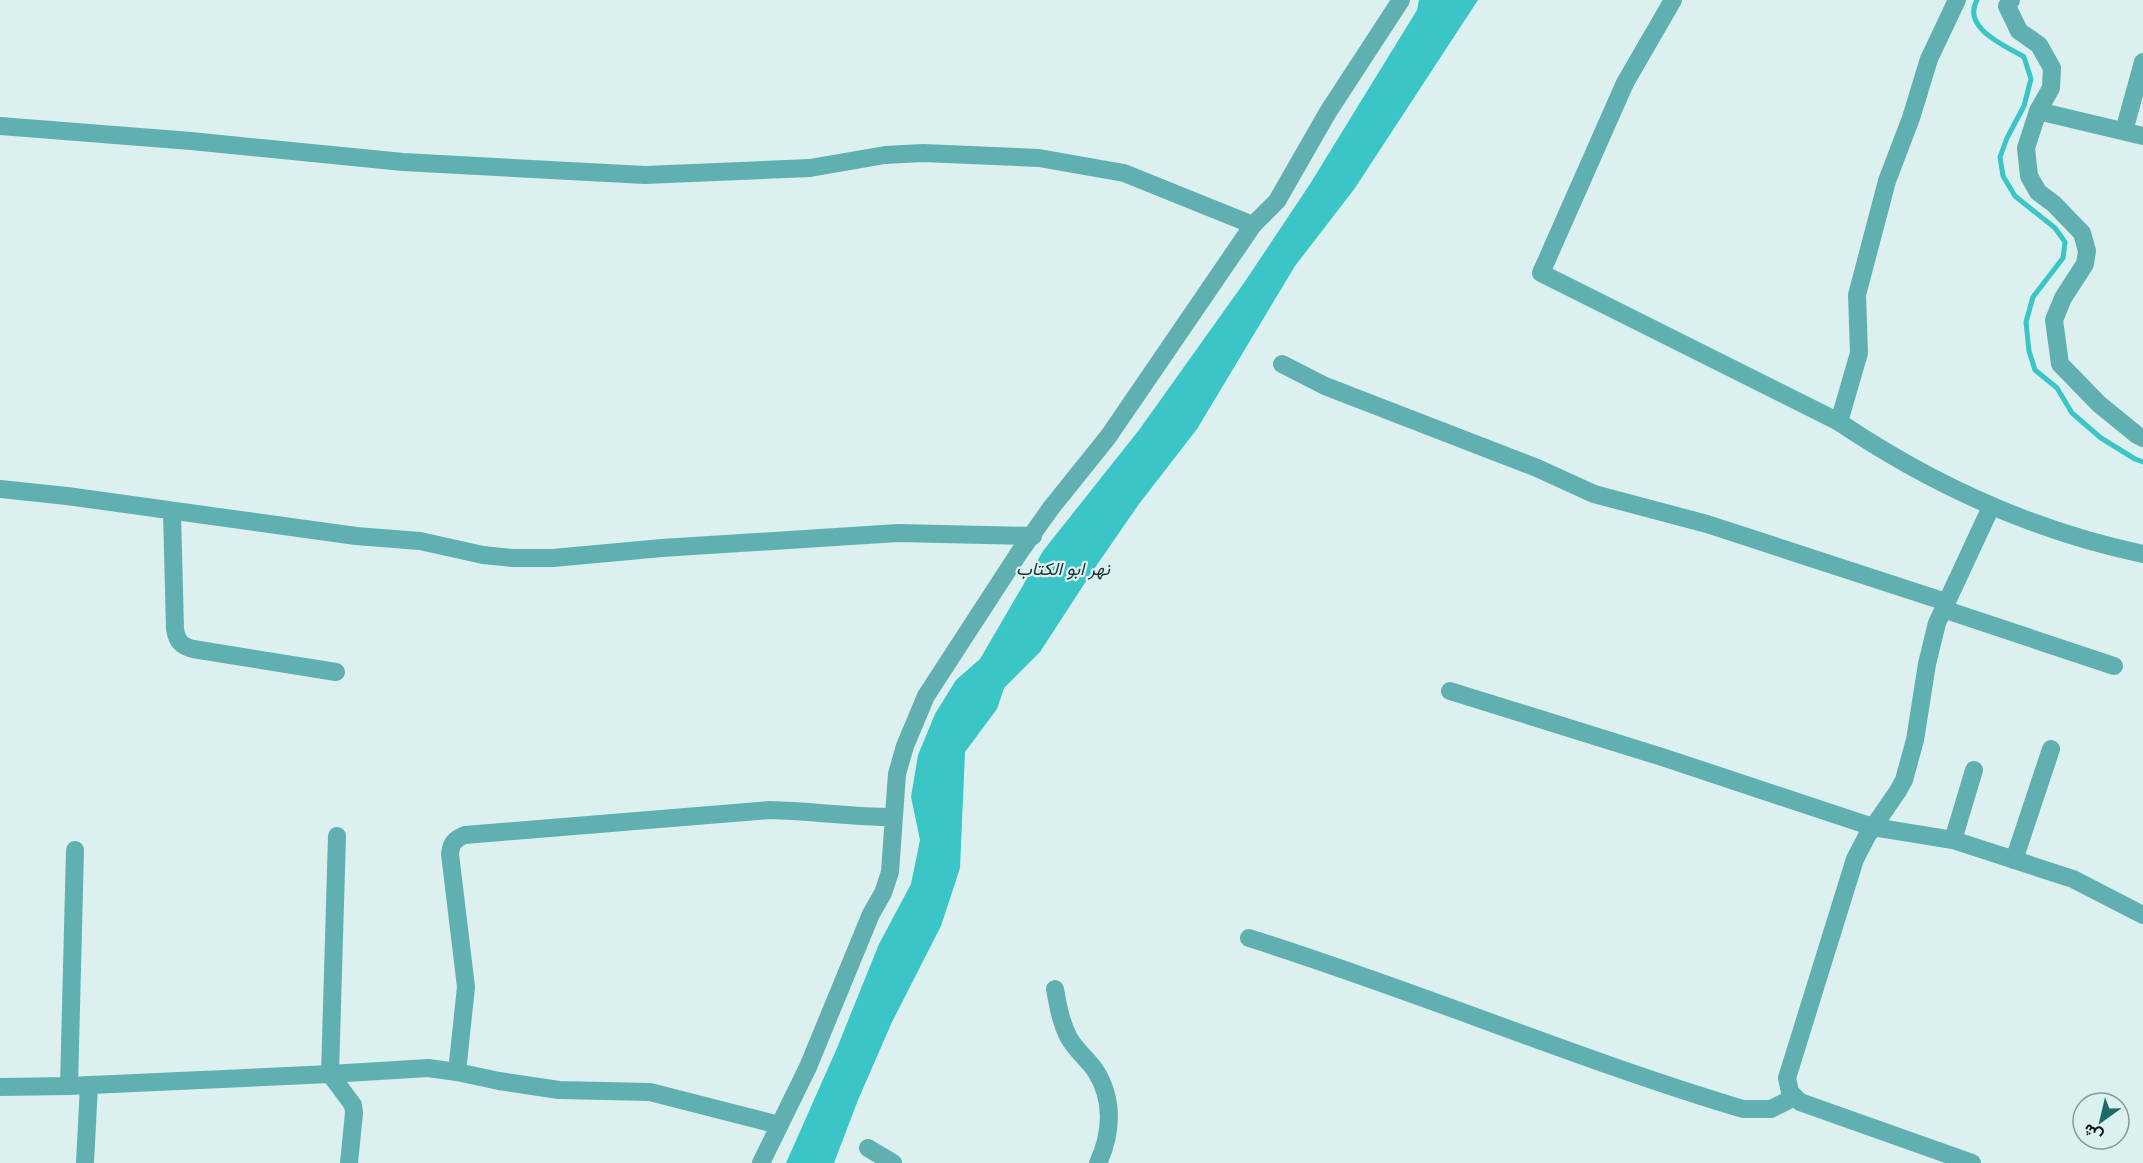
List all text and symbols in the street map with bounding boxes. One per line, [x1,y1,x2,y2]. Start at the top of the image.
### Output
water label: نهر ابو الكتاب [1016,556,1111,580]
north arrow [2071,1091,2131,1151]
text: ش [2078,1119,2107,1148]

